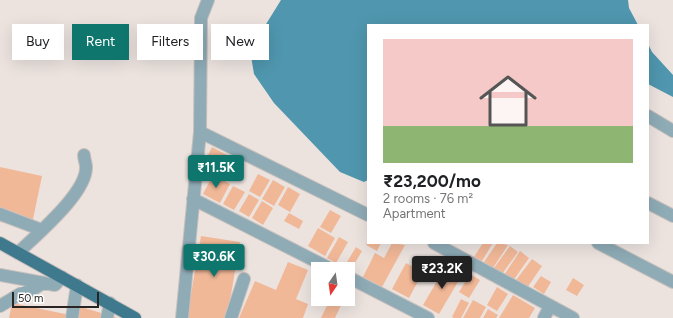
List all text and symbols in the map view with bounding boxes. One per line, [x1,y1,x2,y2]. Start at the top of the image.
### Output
chip: Buy [12,24,64,60]
chip: Rent [72,24,129,60]
chip: Filters [137,24,203,60]
chip: New [211,24,269,60]
icon: home [472,65,544,137]
pin: ₹11.5K [183,155,249,189]
text: ₹11.5K [197,160,235,175]
text: ₹23,200/mo [383,171,481,191]
text: 2 rooms · 76 m² [383,191,473,206]
text: Apartment [383,206,446,221]
pin: ₹30.6K [181,244,247,278]
text: ₹30.6K [193,249,235,264]
pin: ₹23.2K [409,256,475,290]
text: ₹23.2K [421,261,463,276]
north arrow [311,262,355,306]
map controls [311,262,355,306]
scale bar [12,290,99,309]
text: 50 m [18,292,43,305]

